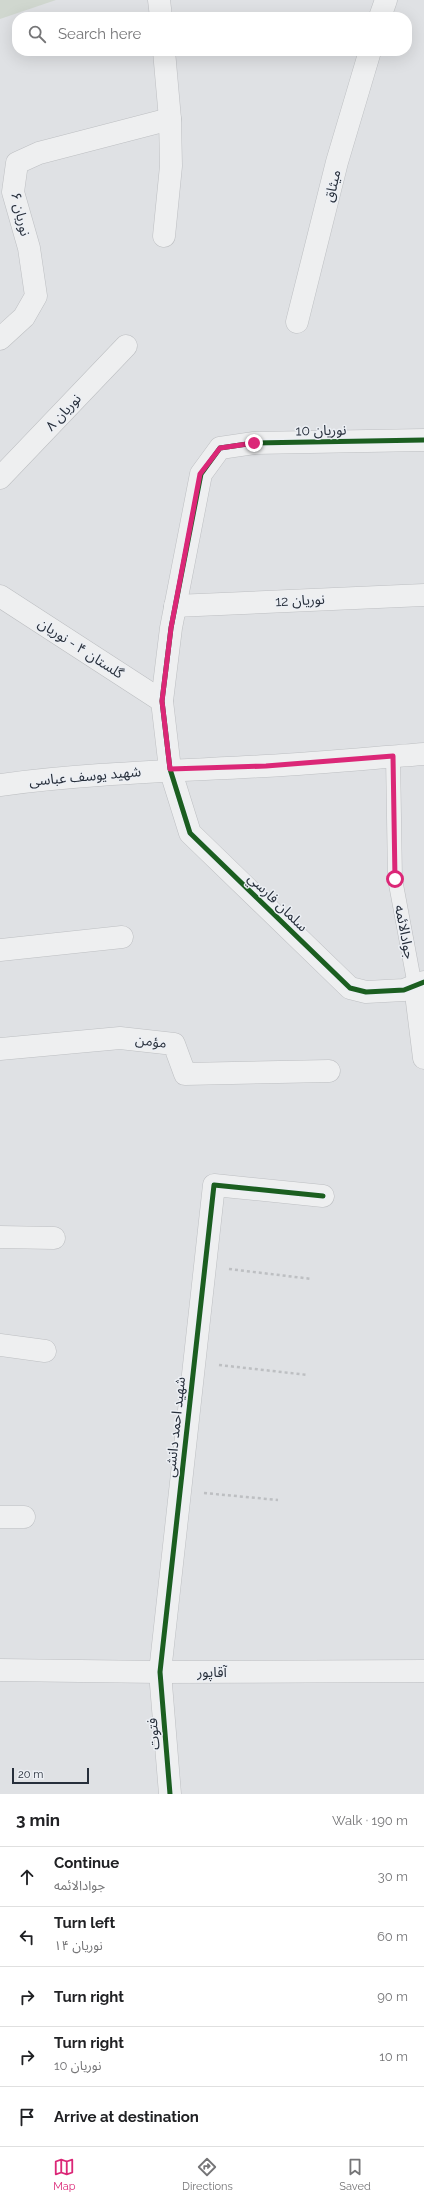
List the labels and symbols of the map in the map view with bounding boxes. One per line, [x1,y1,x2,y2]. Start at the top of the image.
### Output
street label: ميثاق [321,168,344,204]
street label: نوریان ۶ [7,191,34,238]
street label: نوریان ۸ [42,390,85,434]
street label: نوریان 10 [295,422,347,439]
route end [245,434,263,452]
street label: نوریان 12 [275,591,326,610]
street label: گلستان ۴ - نوریان [35,615,127,682]
street label: شهید یوسف عباسی [28,763,142,790]
street label: سلمان فارسي [243,870,311,937]
route start [386,870,404,888]
street label: جوادالائمه [391,903,418,961]
street label: مؤمن [134,1031,168,1052]
street label: شهید احمد دانشی [162,1376,189,1478]
street label: آقاپور [196,1664,228,1682]
street label: فتوت [144,1717,163,1751]
scale bar [12,1766,89,1785]

